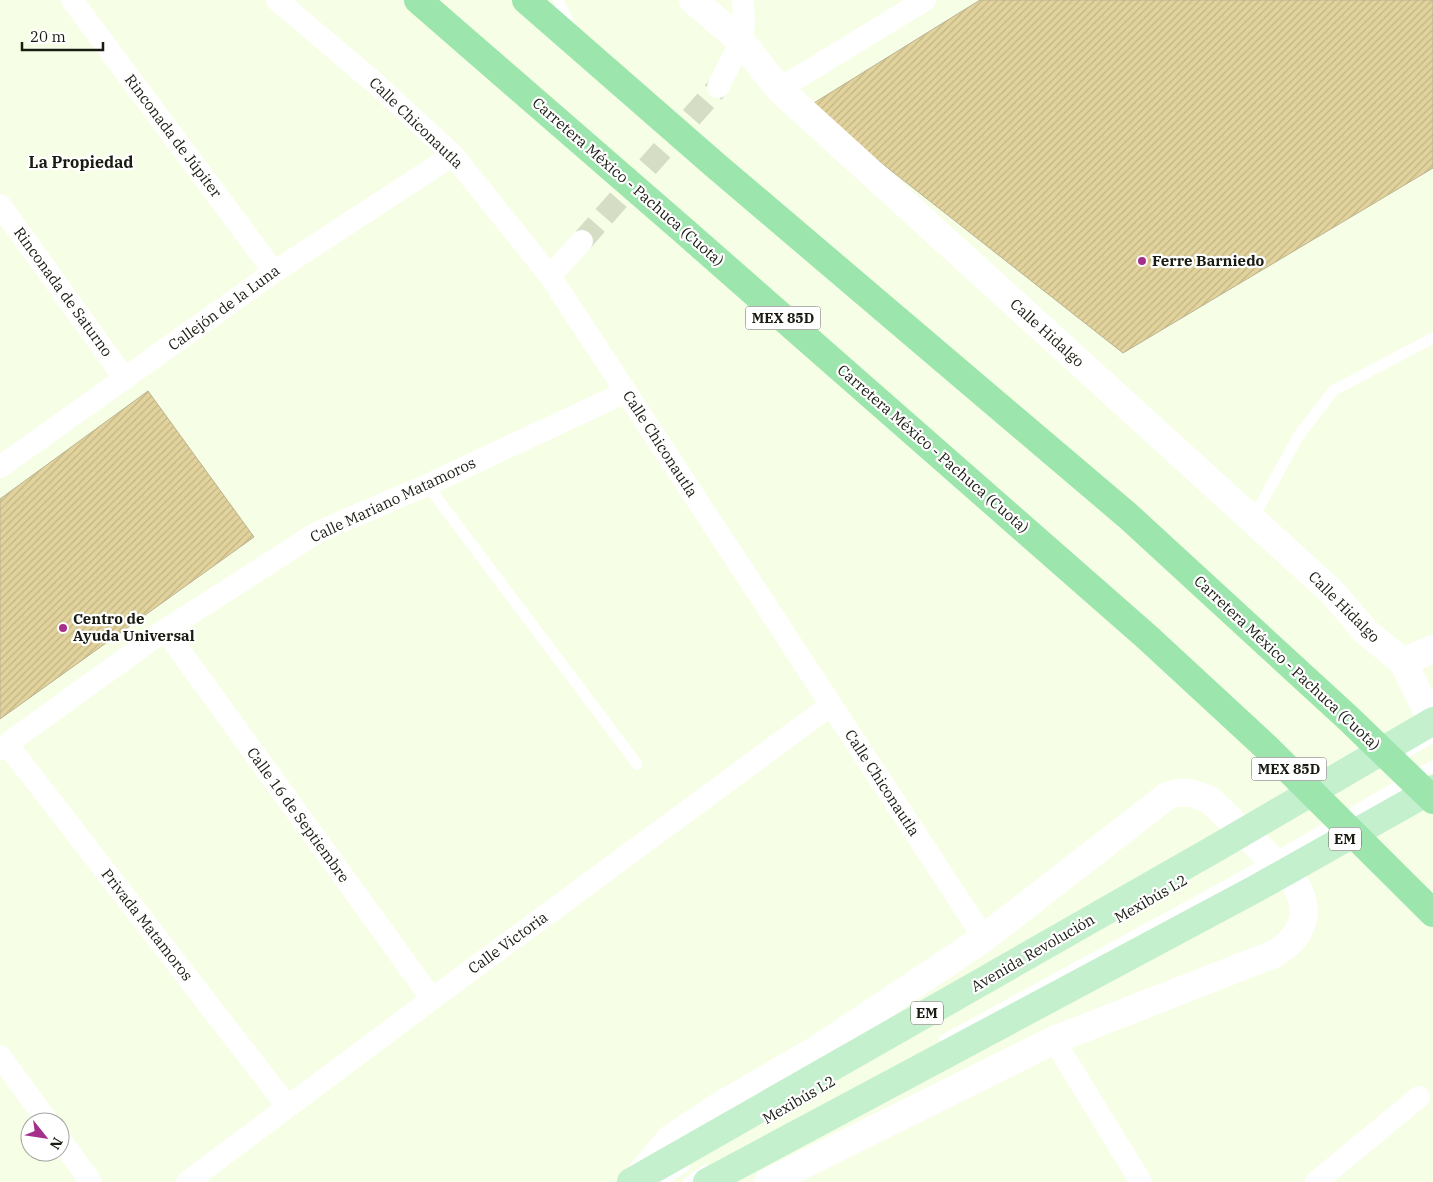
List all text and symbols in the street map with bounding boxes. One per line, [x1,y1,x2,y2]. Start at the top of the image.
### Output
scale bar [22,20,104,52]
text: 20 m [30,27,66,46]
street label: Rinconada de Júpiter [121,70,226,201]
street label: Calle Chiconautla [365,73,467,172]
street label: Carretera México - Pachuca (Cuota) [529,93,728,270]
district label: La Propiedad [29,152,133,172]
street label: Rinconada de Saturno [10,223,117,360]
place label: Ferre Barniedo [1152,251,1265,270]
marker: Ferre Barniedo [1136,255,1148,267]
street label: Callejón de la Luna [164,261,283,355]
street label: Calle Hidalgo [1006,294,1088,371]
road number: MEX 85D [746,306,820,330]
street label: Carretera México - Pachuca (Cuota) [834,360,1033,537]
street label: Calle Chiconautla [619,387,702,501]
street label: Calle Mariano Matamoros [307,453,479,546]
street label: Calle Hidalgo [1305,567,1384,646]
street label: Carretera México - Pachuca (Cuota) [1190,571,1384,754]
place label: Centro de Ayuda Universal [73,609,195,645]
marker: Centro de Ayuda Universal [57,622,69,634]
street label: Calle Chiconautla [841,726,924,840]
street label: Calle 16 de Septiembre [243,743,354,886]
road number: MEX 85D [1252,758,1326,781]
road number: EM [1329,828,1361,851]
street label: Privada Matamoros [98,865,197,985]
street label: Mexibús L2 [1111,870,1191,927]
street label: Calle Victoria [464,907,551,978]
street label: Avenida Revolución [968,909,1098,996]
road number: EM [911,1001,943,1024]
street label: Mexibús L2 [759,1071,839,1128]
north arrow [20,1112,70,1162]
text: N [46,1134,67,1153]

